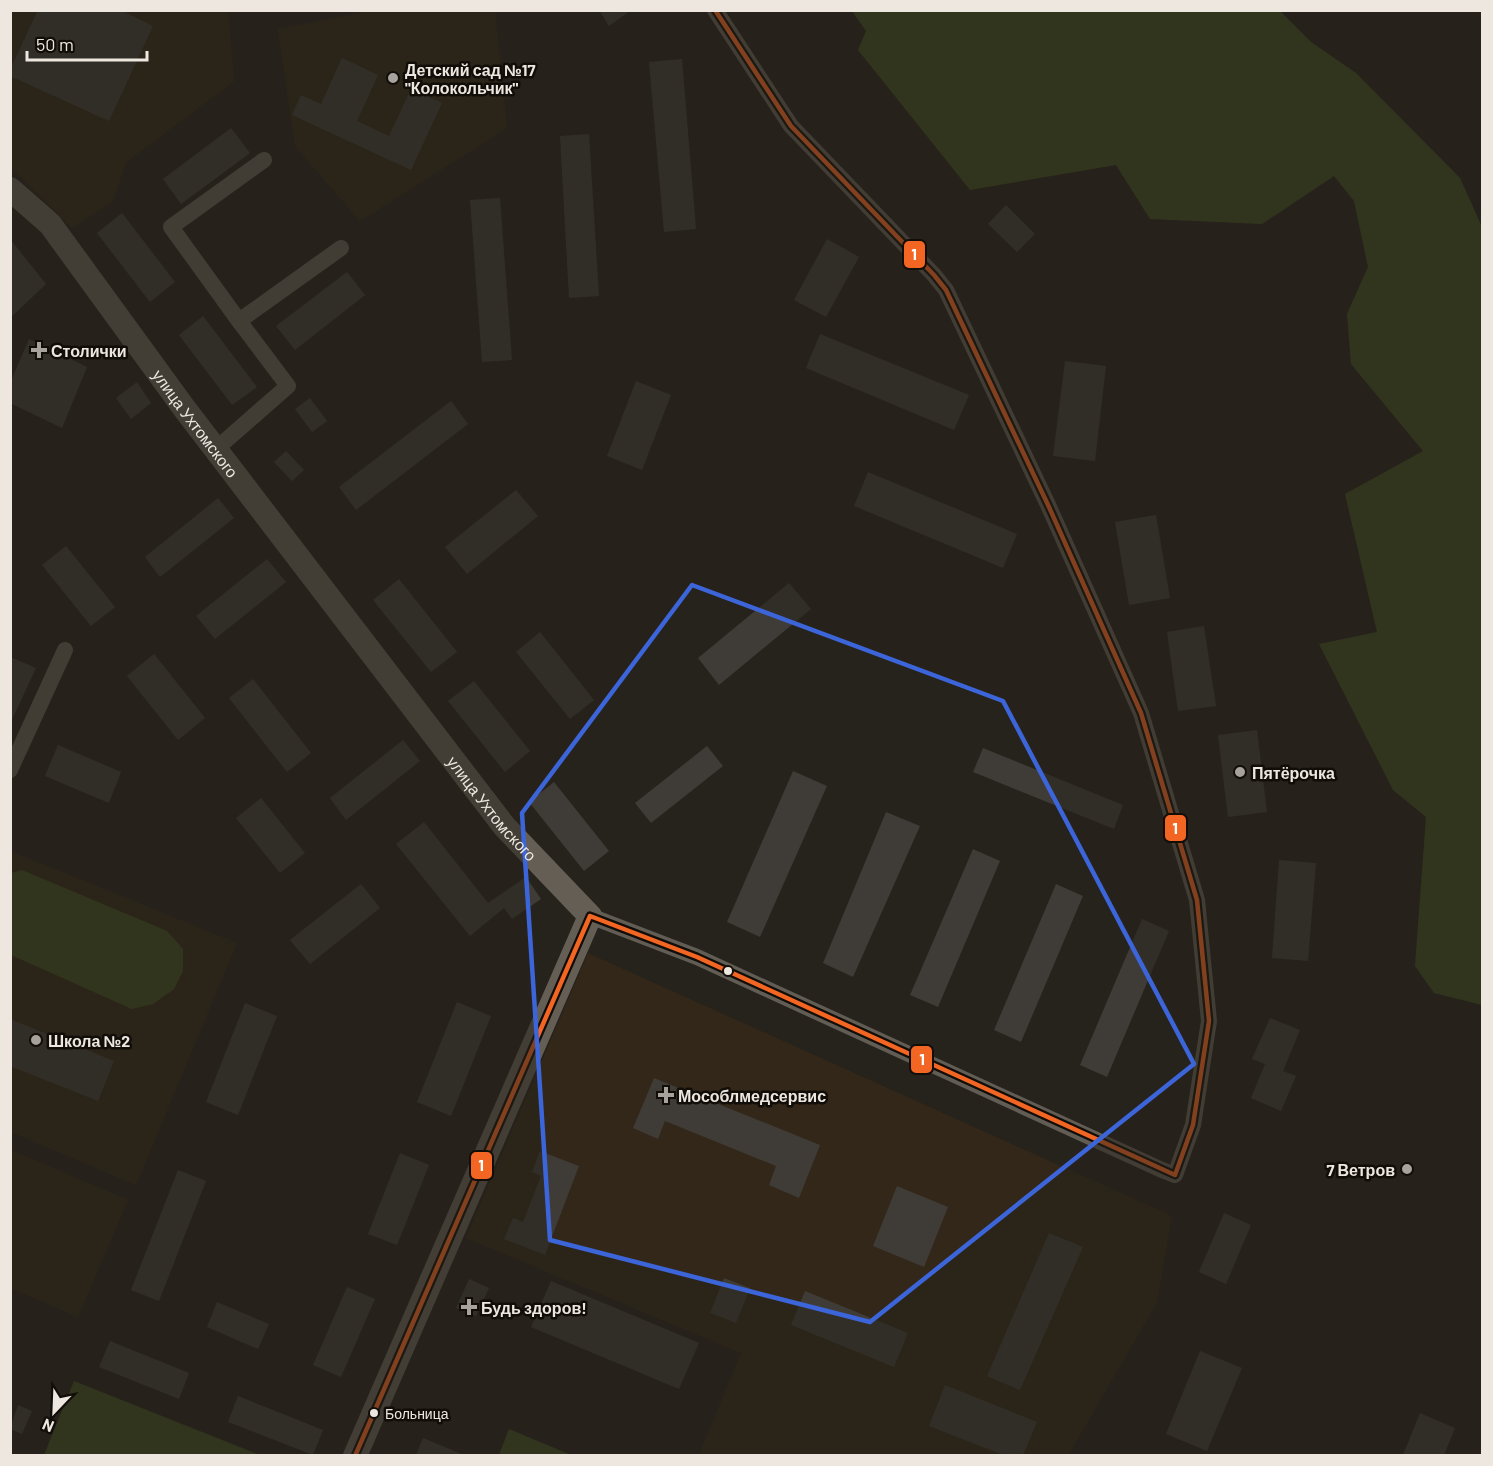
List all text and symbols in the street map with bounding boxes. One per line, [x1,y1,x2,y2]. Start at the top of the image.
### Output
scale bar [27,24,147,62]
text: 50 m [36,33,74,55]
place label: Детский сад №17 "Колокольчик" [405,60,536,97]
marker: Детский сад №17 "Колокольчик" [386,71,400,85]
line badge: 1 [903,240,926,269]
text: 1 [911,244,917,263]
place label: Столички [51,341,127,360]
marker: Столички [32,343,46,357]
street label: улица Ухтомского [149,365,243,481]
street label: улица Ухтомского [444,752,541,864]
place label: Пятёрочка [1252,763,1335,782]
marker: Пятёрочка [1233,765,1247,779]
line badge: 1 [1164,814,1187,842]
text: 1 [1172,818,1178,837]
unlabelled marker [722,965,734,977]
place label: Школа №2 [48,1031,130,1050]
marker: Школа №2 [29,1033,43,1047]
line badge: 1 [910,1045,933,1074]
text: 1 [919,1049,925,1068]
place label: Мособлмедсервис [678,1086,826,1105]
marker: Мособлмедсервис [659,1088,673,1102]
line badge: 1 [470,1151,493,1180]
text: 1 [478,1155,484,1174]
place label: 7 Ветров [1326,1160,1395,1179]
marker: 7 Ветров [1400,1162,1414,1176]
place label: Будь здоров! [481,1298,587,1317]
marker: Будь здоров! [462,1300,476,1314]
north arrow [24,1382,84,1442]
place label: Больница [385,1405,449,1422]
marker: Больница [368,1407,380,1419]
text: N [39,1415,57,1437]

